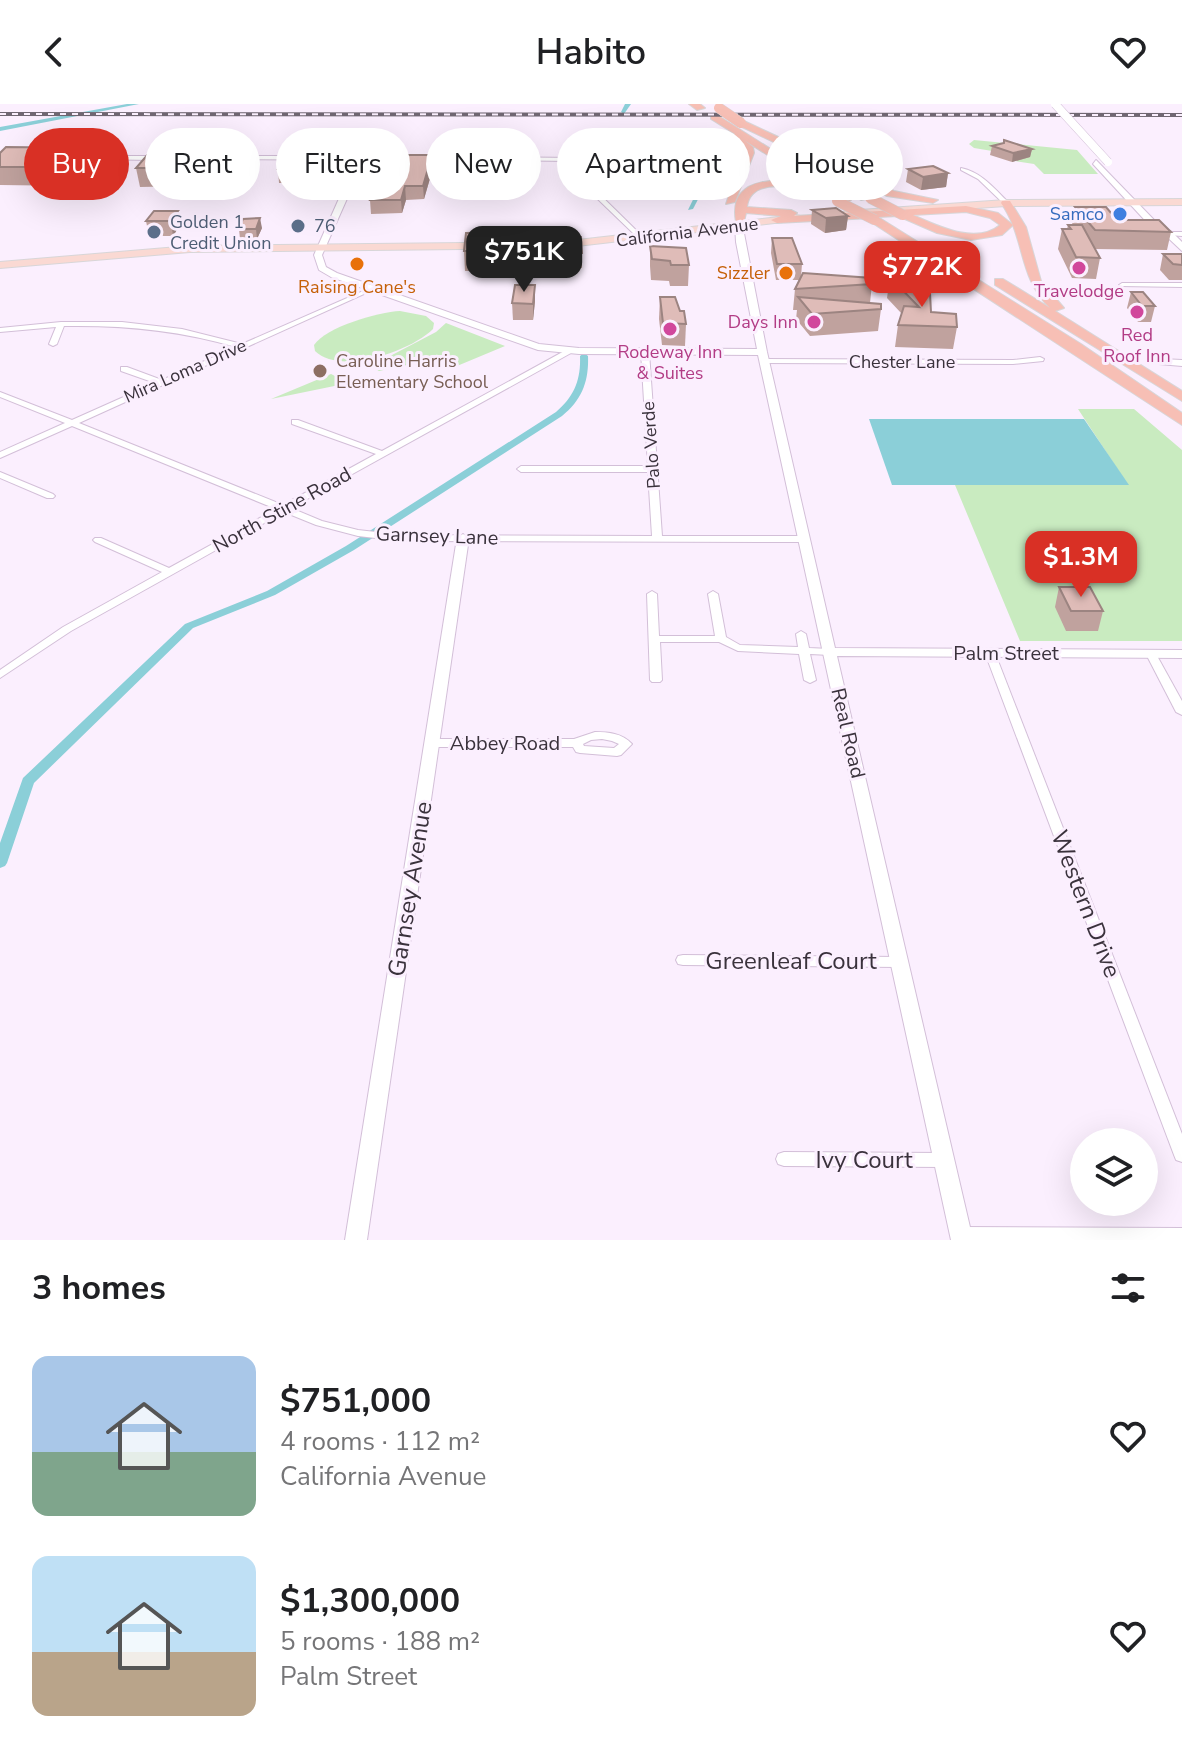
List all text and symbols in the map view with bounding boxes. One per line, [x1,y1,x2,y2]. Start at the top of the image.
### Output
text: Habito [536,28,646,77]
icon: back [32,30,76,74]
icon: heart [1106,30,1150,74]
chip: Buy [24,128,129,200]
chip: Rent [145,128,260,200]
chip: Filters [276,128,410,200]
chip: New [426,128,541,200]
chip: Apartment [557,128,750,200]
chip: House [766,128,903,200]
place label: Samco [1050,202,1104,226]
marker: Samco [1111,205,1129,223]
place label: Golden 1 Credit Union [170,210,271,255]
street label: California Avenue [615,211,759,253]
place label: 76 [314,214,336,238]
marker: 76 [289,217,307,235]
marker: Golden 1 Credit Union [145,223,163,241]
pin: $751K [468,226,580,294]
text: $751K [484,234,564,269]
pin: $772K [866,241,978,309]
text: $772K [882,249,962,284]
marker: Raising Cane's [348,255,366,273]
marker: Travelodge [1070,259,1088,277]
place label: Sizzler [717,261,771,285]
marker: Sizzler [777,264,795,282]
place label: Raising Cane's [298,275,416,299]
place label: Travelodge [1034,279,1124,303]
marker: Red Roof Inn [1128,303,1146,321]
place label: Days Inn [728,310,798,334]
marker: Days Inn [805,313,823,331]
marker: Rodeway Inn & Suites [661,320,679,338]
place label: Red Roof Inn [1103,323,1171,368]
street label: Mira Loma Drive [120,333,250,409]
place label: Rodeway Inn & Suites [617,340,723,385]
place label: Caroline Harris Elementary School [336,349,489,394]
street label: Chester Lane [849,350,955,374]
marker: Caroline Harris Elementary School [311,362,329,380]
street label: Palo Verde [636,400,666,490]
street label: North Stine Road [208,461,356,559]
street label: Garnsey Lane [375,520,499,552]
pin: $1.3M [1025,531,1137,599]
text: $1.3M [1043,539,1119,574]
street label: Palm Street [953,640,1060,667]
street label: Real Road [825,685,871,781]
street label: Abbey Road [450,730,560,757]
street label: Garnsey Avenue [380,799,440,979]
street label: Western Drive [1043,826,1129,982]
street label: Greenleaf Court [705,945,877,977]
map controls [1070,1128,1158,1216]
button: layers [1070,1128,1158,1216]
street label: Ivy Court [815,1144,913,1176]
text: 3 homes [32,1265,166,1311]
icon: filters [1106,1266,1150,1310]
text: $751,000 [280,1378,431,1424]
icon: home [96,1388,192,1484]
icon: heart [1106,1414,1150,1458]
text: 4 rooms · 112 m² [280,1424,480,1459]
text: California Avenue [280,1459,486,1494]
text: $1,300,000 [280,1578,460,1624]
icon: home [96,1588,192,1684]
icon: heart [1106,1614,1150,1658]
text: 5 rooms · 188 m² [280,1624,480,1659]
text: Palm Street [280,1659,417,1694]

